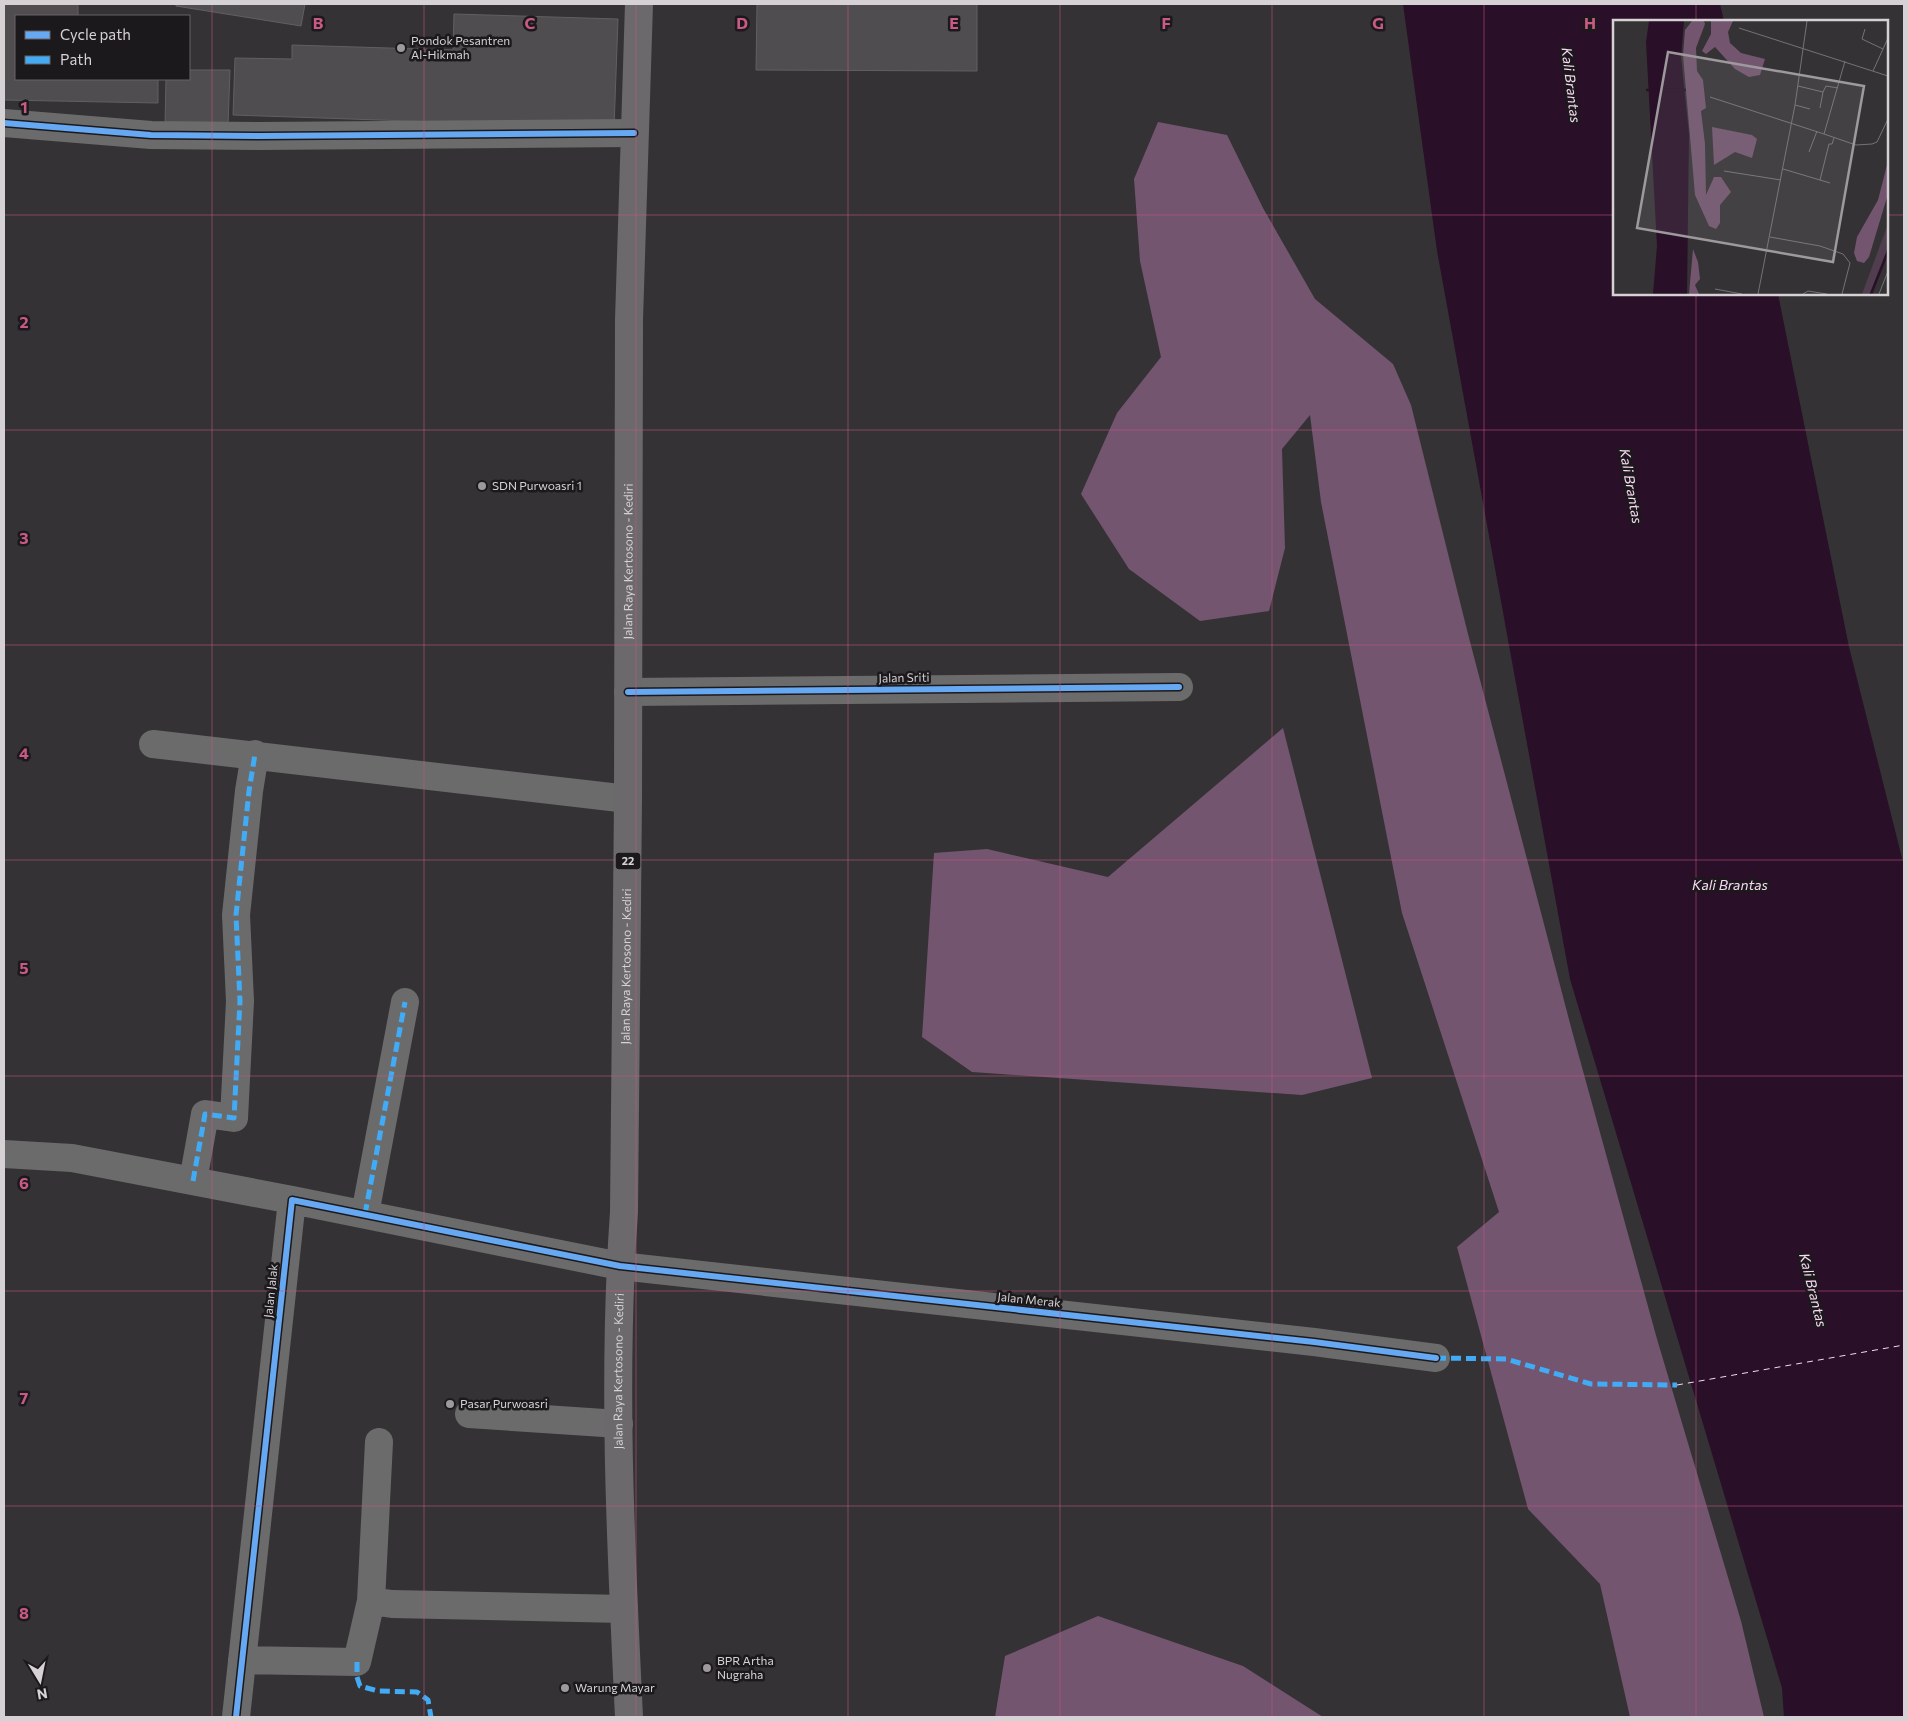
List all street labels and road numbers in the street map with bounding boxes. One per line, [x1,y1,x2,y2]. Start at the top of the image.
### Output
street label: Jalan Raya Kertosono - Kediri [620,483,635,639]
street label: Jalan Sriti [878,670,930,685]
road number: 22 [616,852,640,869]
street label: Jalan Raya Kertosono - Kediri [618,888,633,1045]
street label: Jalan Jalak [260,1263,281,1319]
street label: Jalan Merak [997,1289,1062,1310]
street label: Jalan Raya Kertosono - Kediri [610,1293,626,1449]

